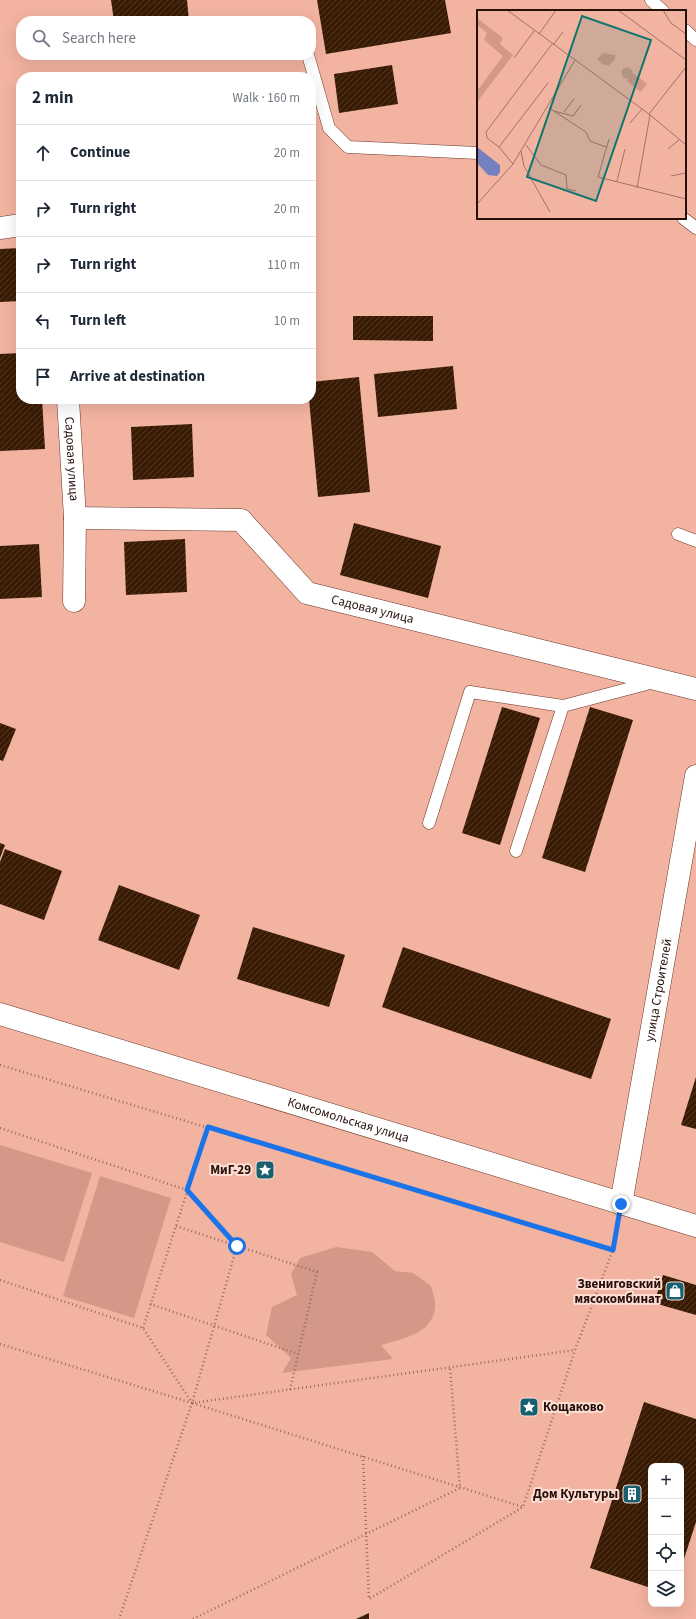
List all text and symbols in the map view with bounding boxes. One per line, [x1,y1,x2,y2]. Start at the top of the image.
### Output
inset map [477,10,686,219]
search box [16,16,316,60]
icon: search [30,27,52,49]
text: Search here [62,28,136,49]
text: 2 min [32,86,73,110]
text: Walk · 160 m [232,89,300,107]
icon: ahead [32,142,54,164]
text: Continue [70,142,130,163]
text: 20 m [274,144,300,162]
icon: right [32,198,54,220]
text: Turn right [70,198,136,219]
text: 20 m [274,200,300,218]
icon: right [32,254,54,276]
text: Turn right [70,254,136,275]
text: 110 m [267,256,300,274]
icon: left [32,310,54,332]
text: Turn left [70,310,126,331]
text: 10 m [274,312,300,330]
icon: arrive [32,366,54,388]
text: Arrive at destination [70,366,205,387]
street label: Садовая улица [60,416,83,502]
street label: Садовая улица [329,590,416,628]
street label: улица Строителей [641,937,676,1043]
street label: Комсомольская улица [285,1093,411,1147]
place icon: МиГ-29 [254,1159,276,1181]
place label: МиГ-29 [210,1161,251,1179]
route end [612,1195,630,1213]
route start [228,1237,246,1255]
place label: Звениговский мясокомбинат [574,1275,662,1308]
shop icon: Звениговский мясокомбинат [664,1280,686,1302]
place icon: Кощаково [518,1396,540,1418]
place label: Кощаково [543,1398,604,1416]
map controls [648,1463,684,1607]
button: + [648,1463,684,1499]
building icon: Дом Культуры [621,1483,643,1505]
place label: Дом Культуры [533,1485,618,1503]
button: − [648,1499,684,1535]
button: locate [648,1535,684,1571]
button: layers [648,1571,684,1607]

